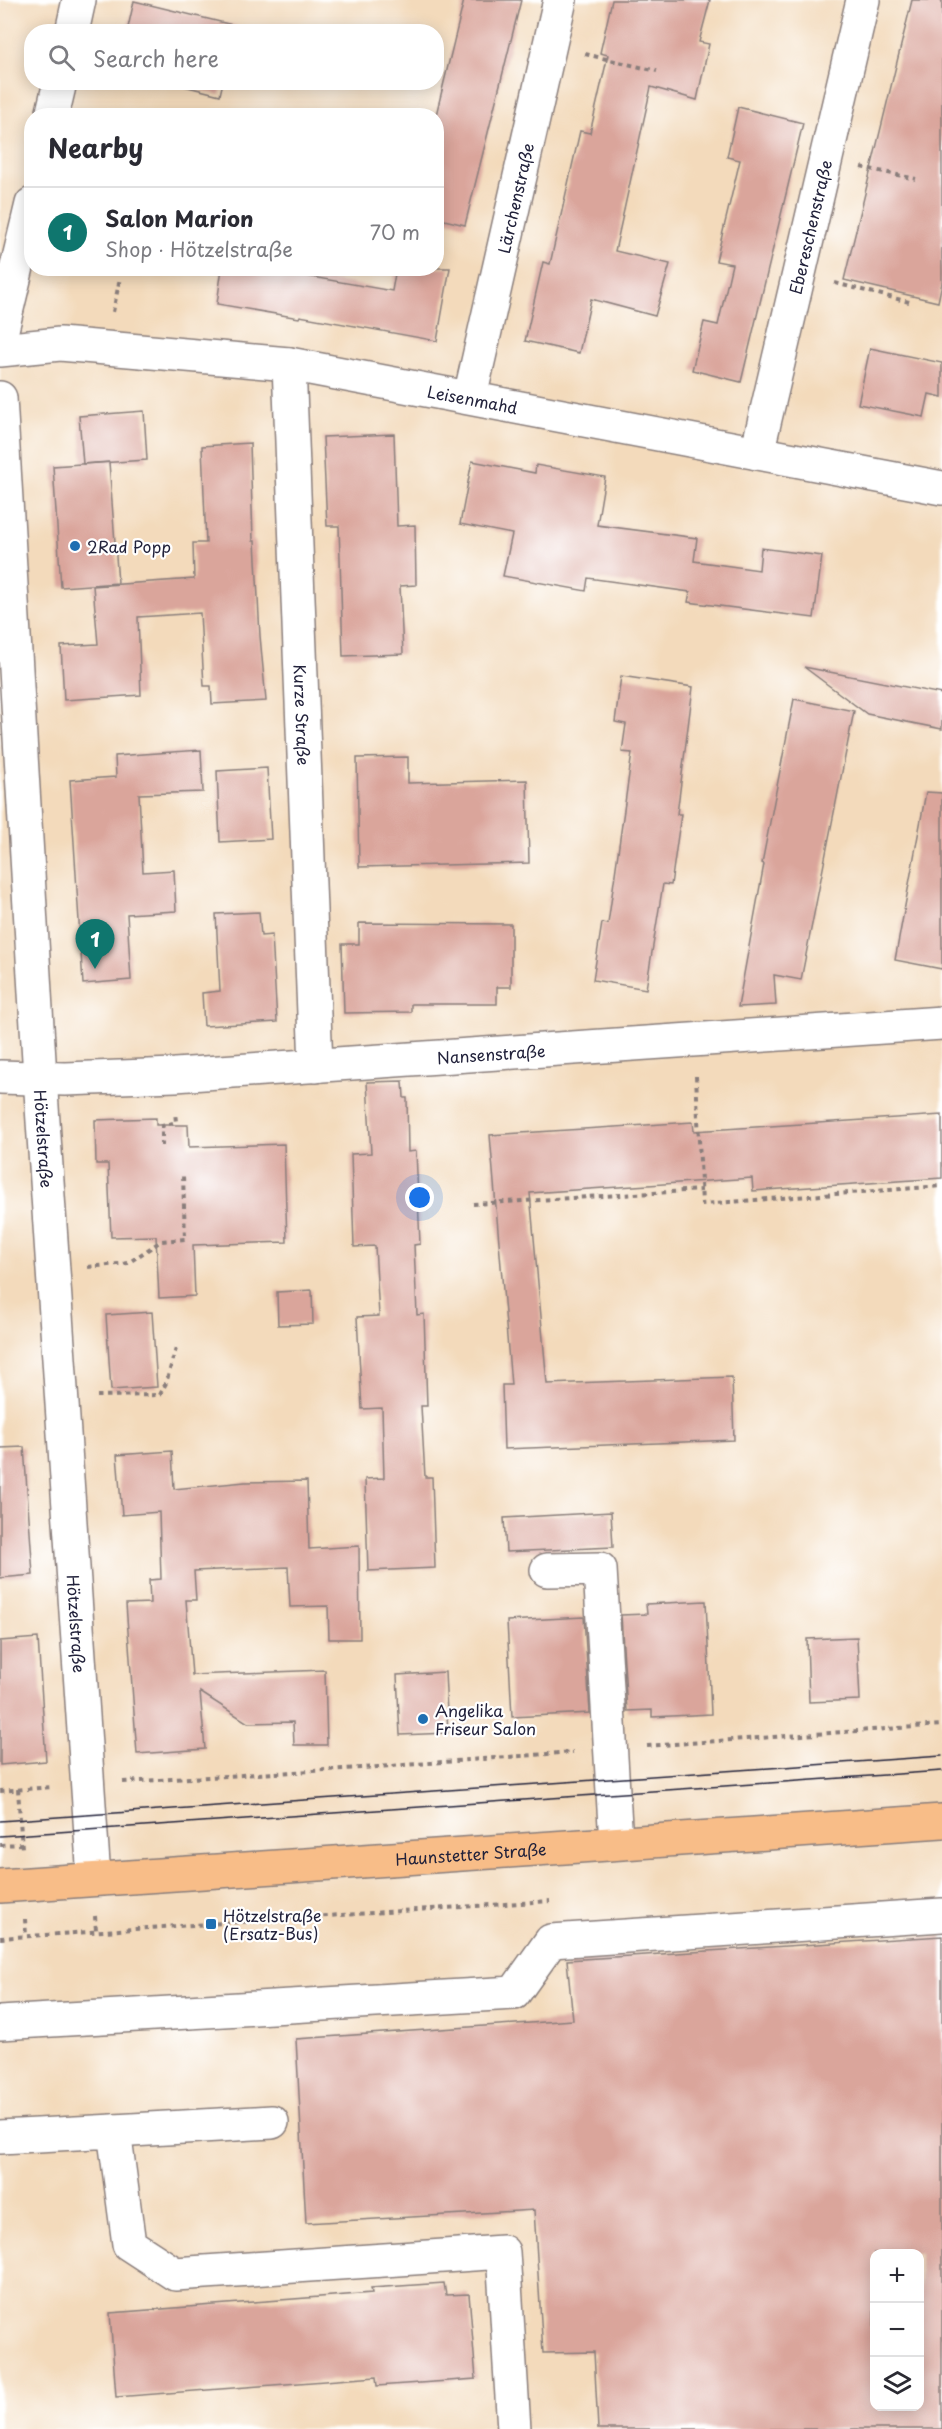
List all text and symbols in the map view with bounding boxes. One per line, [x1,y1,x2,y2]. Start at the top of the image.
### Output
search box [24,24,444,90]
icon: search [45,41,78,74]
text: Search here [93,41,219,74]
text: Nearby [48,128,143,167]
street label: Lärchenstraße [491,141,539,256]
street label: Ebereschenstraße [783,157,837,297]
text: Salon Marion [105,201,254,234]
text: 1 [63,217,72,247]
text: 70 m [370,217,420,247]
text: Shop · Hötzelstraße [105,234,293,264]
street label: Leisenmahd [425,379,520,419]
place label: 2Rad Popp [87,534,171,558]
marker: 2Rad Popp [68,539,82,553]
street label: Kurze Straße [289,664,316,766]
pin: 1 [76,920,115,969]
street label: Nansenstraße [436,1038,546,1069]
street label: Hötzelstraße [29,1089,59,1189]
your location [405,1183,434,1212]
street label: Hötzelstraße [62,1574,92,1674]
place label: Angelika Friseur Salon [435,1698,536,1740]
marker: Angelika Friseur Salon [416,1712,430,1726]
street label: Haunstetter Straße [395,1836,547,1871]
place label: Hötzelstraße (Ersatz-Bus) [223,1903,321,1945]
marker: Hötzelstraße (Ersatz-Bus) [204,1917,218,1931]
map controls [870,2249,924,2411]
button: + [870,2249,924,2303]
button: − [870,2303,924,2357]
button: layers [870,2357,924,2411]

